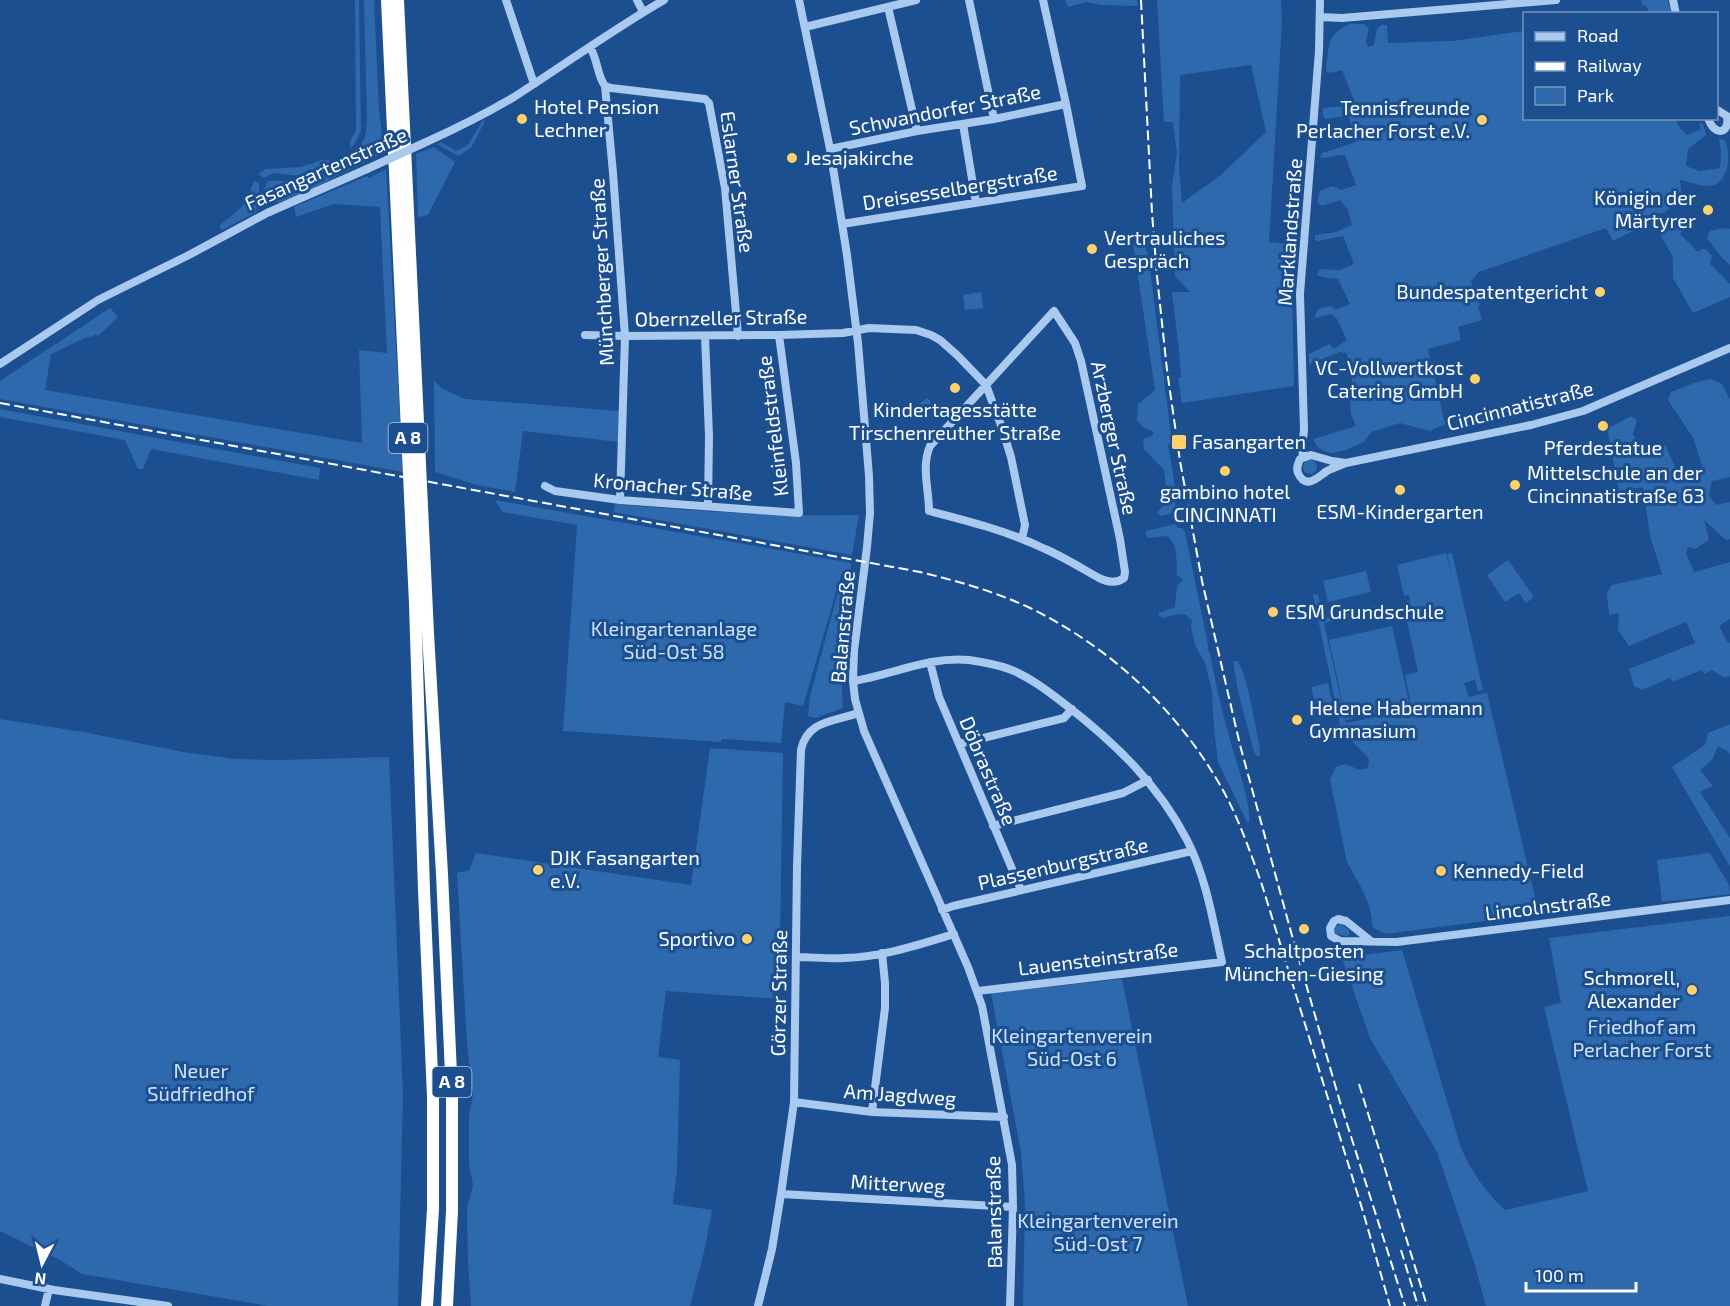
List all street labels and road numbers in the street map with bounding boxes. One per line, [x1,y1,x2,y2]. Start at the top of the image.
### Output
street label: Schwandorfer Straße [847,79,1043,139]
street label: Eslarner Straße [716,110,760,254]
street label: Fasangartenstraße [241,122,410,215]
street label: Marklandstraße [1272,157,1306,306]
street label: Dreisesselbergstraße [861,160,1059,214]
street label: Münchberger Straße [584,178,618,366]
street label: Obernzeller Straße [634,303,808,331]
street label: Kleinfeldstraße [751,354,793,498]
street label: Arzberger Straße [1087,359,1143,517]
street label: Cincinnatistraße [1444,375,1596,435]
road number: A 8 [388,423,428,453]
street label: Kronacher Straße [592,467,754,505]
street label: Balanstraße [825,570,859,684]
street label: Döbrastraße [955,713,1023,829]
street label: Plassenburgstraße [975,832,1150,894]
street label: Lincolnstraße [1484,885,1612,925]
street label: Görzer Straße [765,929,791,1057]
street label: Lauensteinstraße [1016,936,1179,980]
road number: A 8 [432,1067,472,1097]
street label: Am Jagdweg [843,1078,957,1110]
street label: Balanstraße [980,1155,1006,1269]
street label: Mitterweg [850,1169,946,1197]

